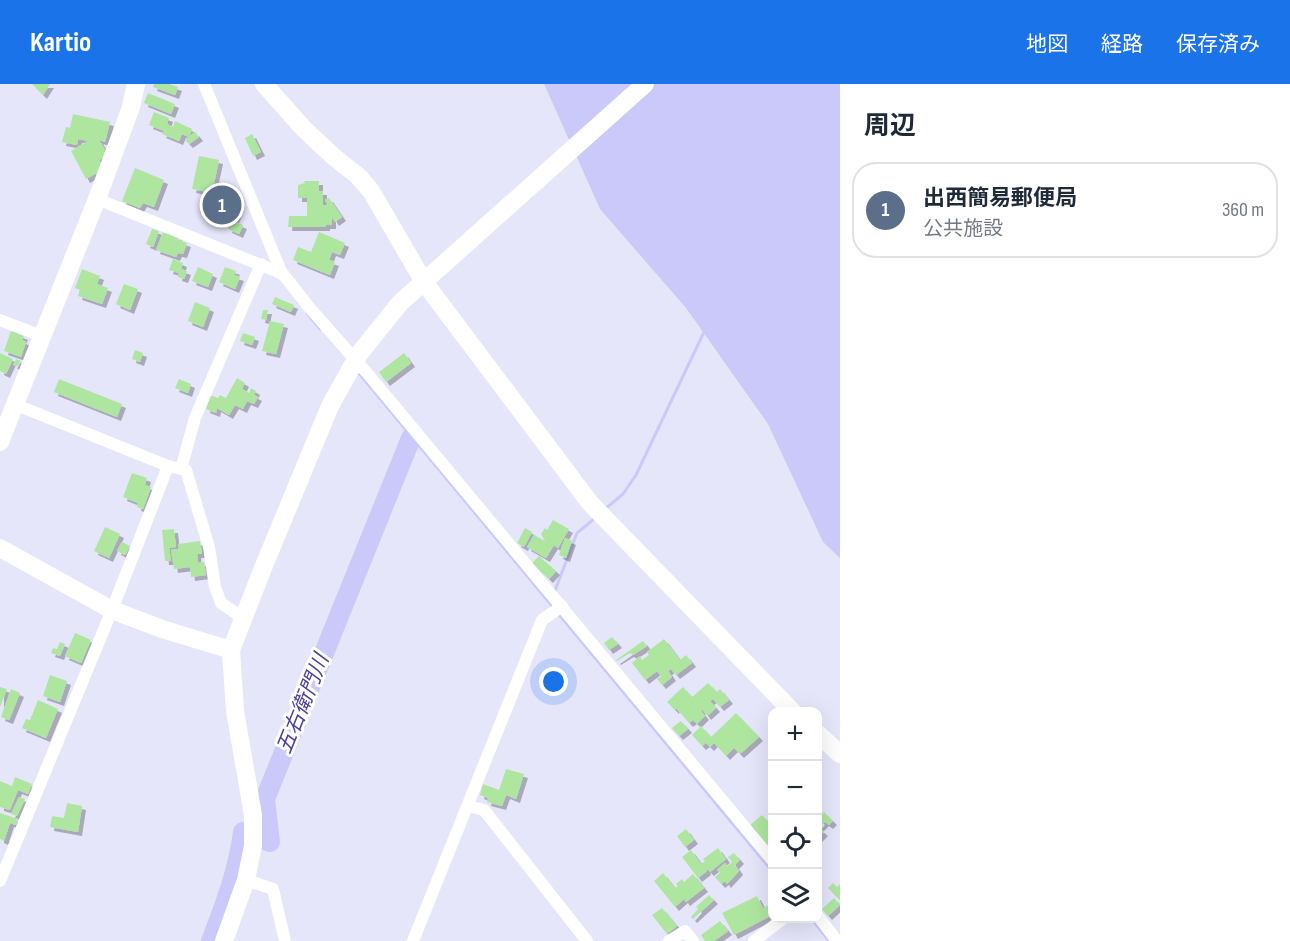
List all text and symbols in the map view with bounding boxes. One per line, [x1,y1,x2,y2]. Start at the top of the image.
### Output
text: Kartio [30,26,91,59]
text: 地図 [1026,32,1068,57]
text: 経路 [1101,32,1143,57]
text: 保存済み [1176,32,1260,57]
text: 周辺 [864,111,916,142]
pin: 1 [202,182,242,228]
text: 出西簡易郵便局 [923,185,1077,212]
text: 1 [882,198,889,222]
text: 360 m [1222,198,1264,222]
text: 公共施設 [923,217,1003,241]
water label: 五右衛門川 [272,649,335,757]
your location [539,667,568,696]
map controls [768,707,822,923]
button: + [768,707,822,761]
button: − [768,761,822,815]
button: locate [768,815,822,869]
button: layers [768,869,822,923]

